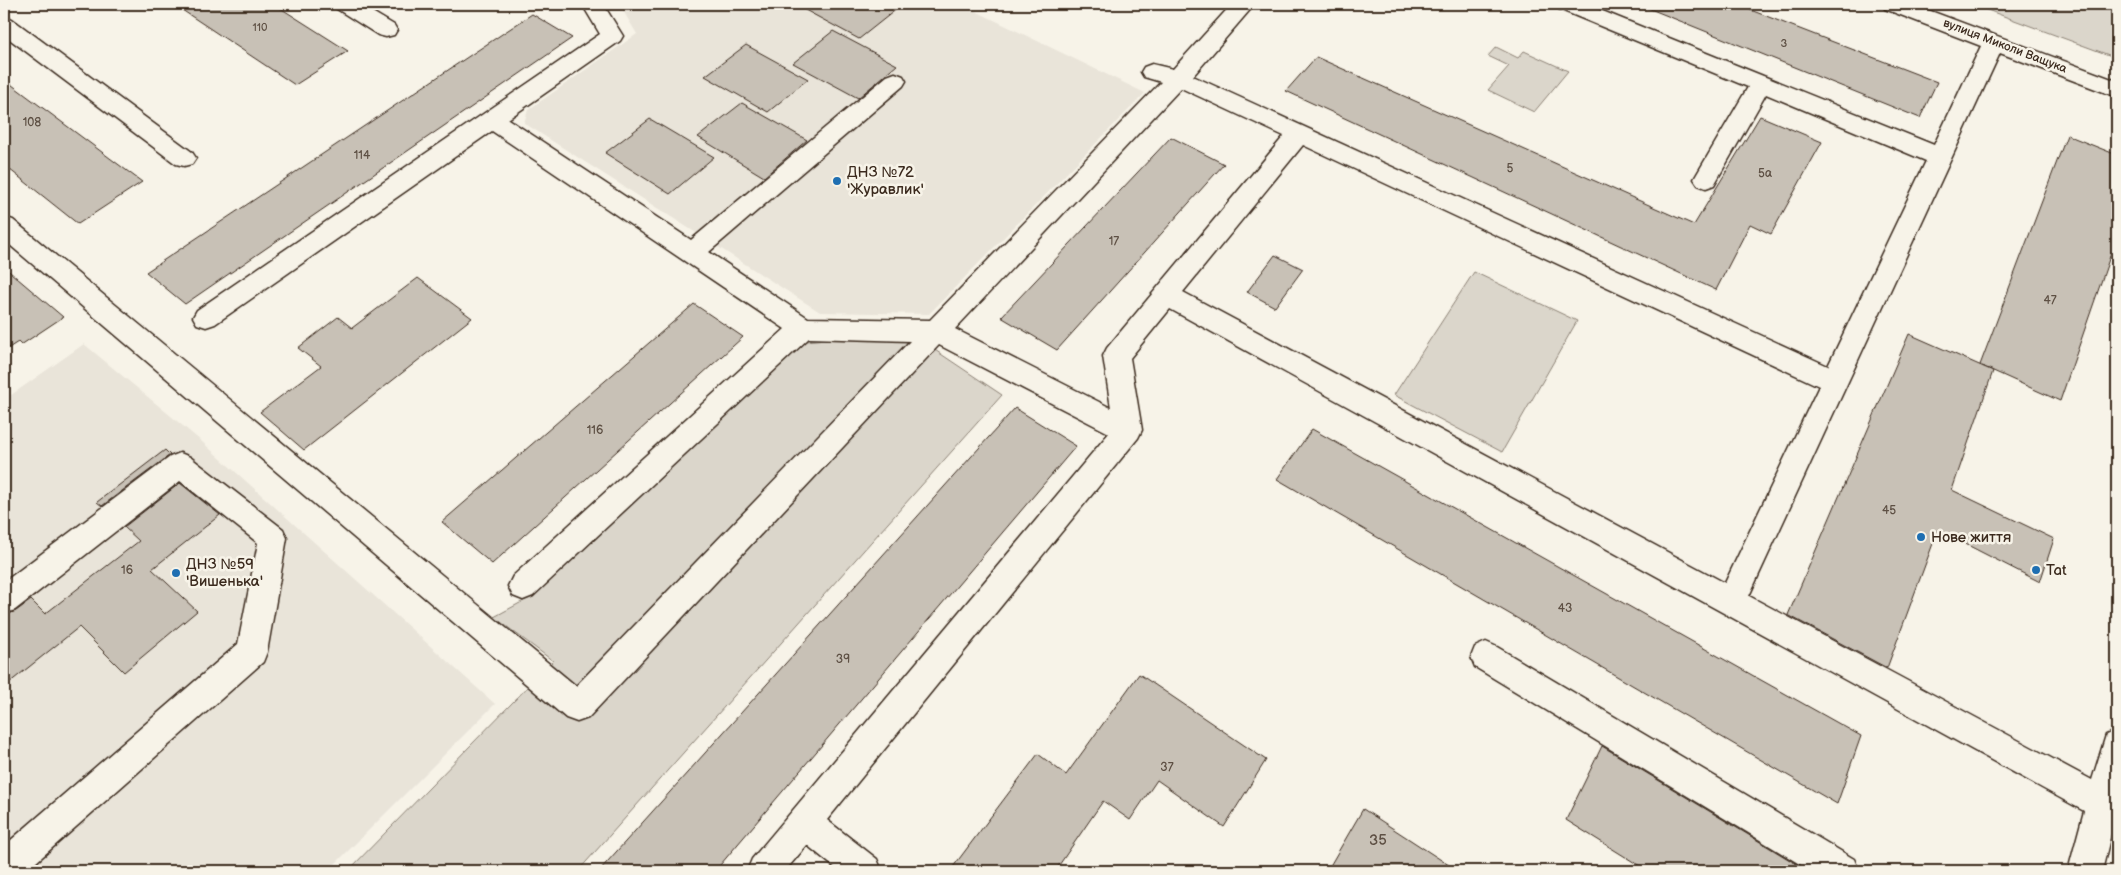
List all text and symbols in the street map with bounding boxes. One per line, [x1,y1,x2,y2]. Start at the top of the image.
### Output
street label: вулиця Миколи Ващука [1941,15,2069,77]
house number: 110 [253,21,268,34]
house number: 3 [1781,37,1788,50]
house number: 108 [23,115,41,130]
house number: 114 [354,148,371,163]
house number: 5 [1507,161,1514,176]
place label: ДНЗ №72 'Журавлик' [847,163,924,199]
house number: 5а [1758,166,1772,181]
marker: ДНЗ №72 'Журавлик' [831,175,843,187]
house number: 17 [1109,234,1119,249]
house number: 47 [2043,293,2057,308]
house number: 116 [587,423,603,438]
house number: 45 [1882,503,1896,518]
place label: Нове життя [1931,528,2011,547]
marker: Нове життя [1915,531,1927,543]
place label: ДНЗ №59 'Вишенька' [186,555,263,591]
place label: Tat [2046,561,2067,580]
house number: 16 [121,563,133,578]
marker: Tat [2030,564,2042,576]
marker: ДНЗ №59 'Вишенька' [170,567,182,579]
house number: 43 [1558,601,1572,616]
house number: 39 [836,652,850,667]
house number: 37 [1160,760,1174,775]
house number: 35 [1369,831,1387,850]

